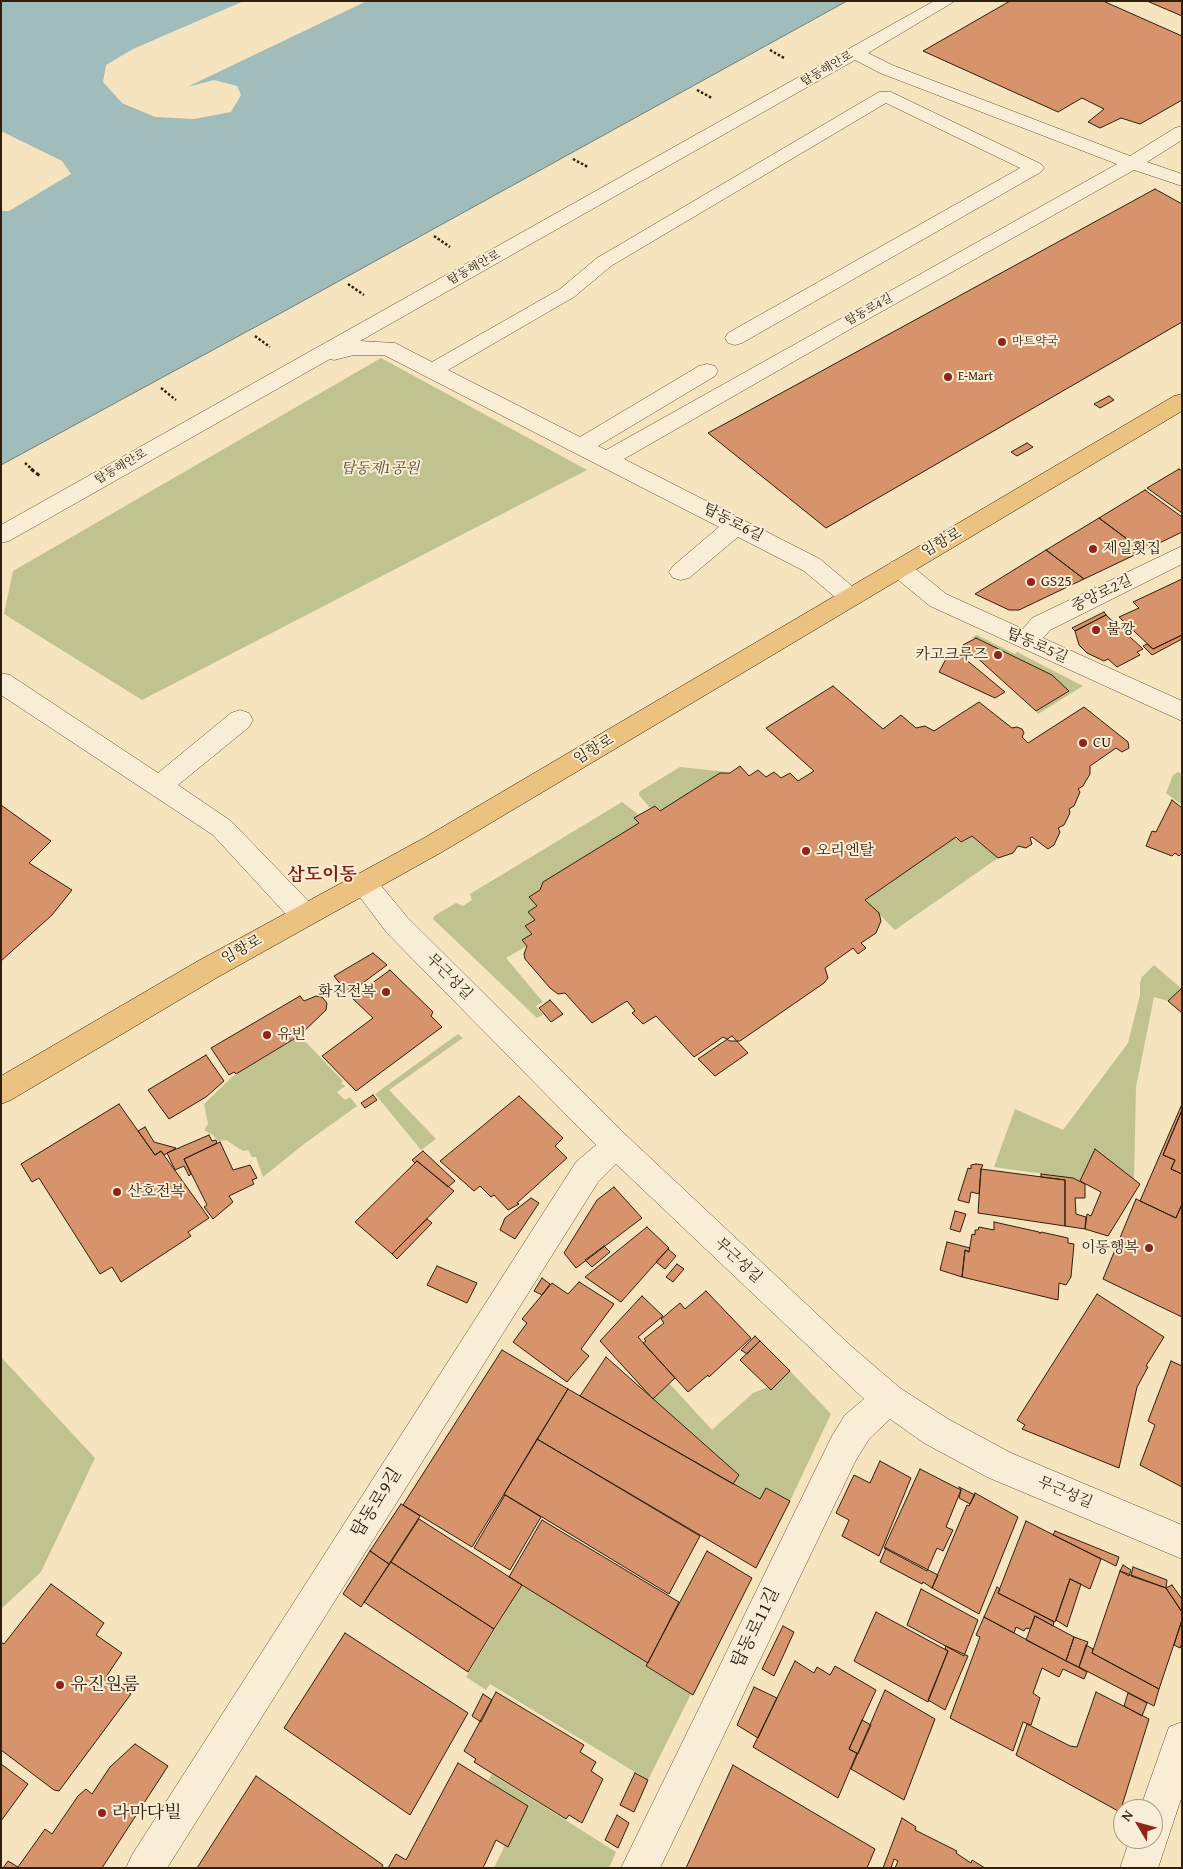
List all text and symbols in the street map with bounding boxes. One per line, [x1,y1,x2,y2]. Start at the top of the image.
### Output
street label: 탑동해안로 [798,48,856,90]
street label: 탑동해안로 [445,248,503,288]
street label: 탑동로4길 [843,291,895,329]
place label: 마트약국 [1012,335,1058,349]
marker: 마트약국 [996,336,1008,348]
place label: E-Mart [958,370,993,384]
marker: E-Mart [942,371,954,383]
street label: 탑동해안로 [92,446,150,488]
park label: 탑동제1공원 [341,460,419,478]
street label: 탑동로6길 [700,500,766,546]
street label: 임항로 [919,524,965,562]
place label: 제일횟집 [1103,540,1161,558]
marker: 제일횟집 [1087,543,1099,555]
street label: 중앙로2길 [1069,572,1135,616]
place label: GS25 [1041,573,1072,591]
marker: GS25 [1025,576,1037,588]
place label: 불깡 [1106,621,1135,639]
marker: 불깡 [1090,624,1102,636]
street label: 탑동로5길 [1004,625,1070,667]
place label: 카고크루즈 [916,646,988,664]
marker: 카고크루즈 [992,649,1004,661]
street label: 임항로 [571,731,617,769]
place label: CU [1093,734,1111,752]
marker: CU [1077,737,1089,749]
place label: 오리엔탈 [816,842,874,860]
marker: 오리엔탈 [800,845,812,857]
district label: 삼도이동 [287,864,357,886]
street label: 임항로 [219,932,265,968]
street label: 무근성길 [422,950,476,1004]
place label: 화진전복 [318,983,376,1001]
marker: 화진전복 [380,986,392,998]
place label: 유빈 [277,1026,306,1044]
marker: 유빈 [261,1029,273,1041]
place label: 산호전복 [127,1183,185,1201]
marker: 산호전복 [111,1186,123,1198]
street label: 무근성길 [711,1235,765,1287]
place label: 이동행복 [1081,1239,1139,1257]
marker: 이동행복 [1143,1242,1155,1254]
street label: 탑동로9길 [347,1464,407,1542]
street label: 무근성길 [1035,1473,1095,1513]
street label: 탑동로11길 [727,1584,785,1672]
place label: 유진원룸 [70,1674,140,1696]
marker: 유진원룸 [54,1679,66,1691]
north arrow [1113,1799,1163,1849]
place label: 라마다빌 [112,1802,182,1824]
text: N [1116,1806,1138,1825]
marker: 라마다빌 [96,1807,108,1819]

